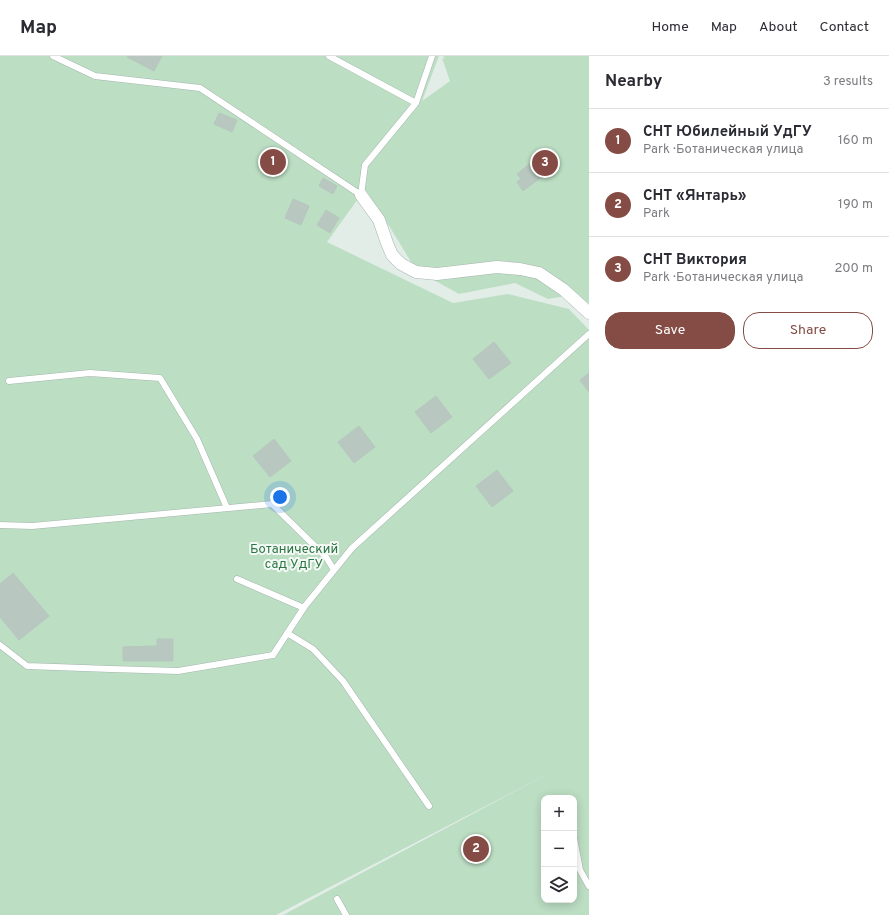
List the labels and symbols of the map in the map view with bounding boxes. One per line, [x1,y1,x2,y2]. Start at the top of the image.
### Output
pin: 1 [260,147,286,177]
pin: 3 [532,148,558,178]
your location [270,487,290,507]
park label: Ботанический сад УдГУ [250,542,338,573]
pin: 2 [463,834,489,864]

